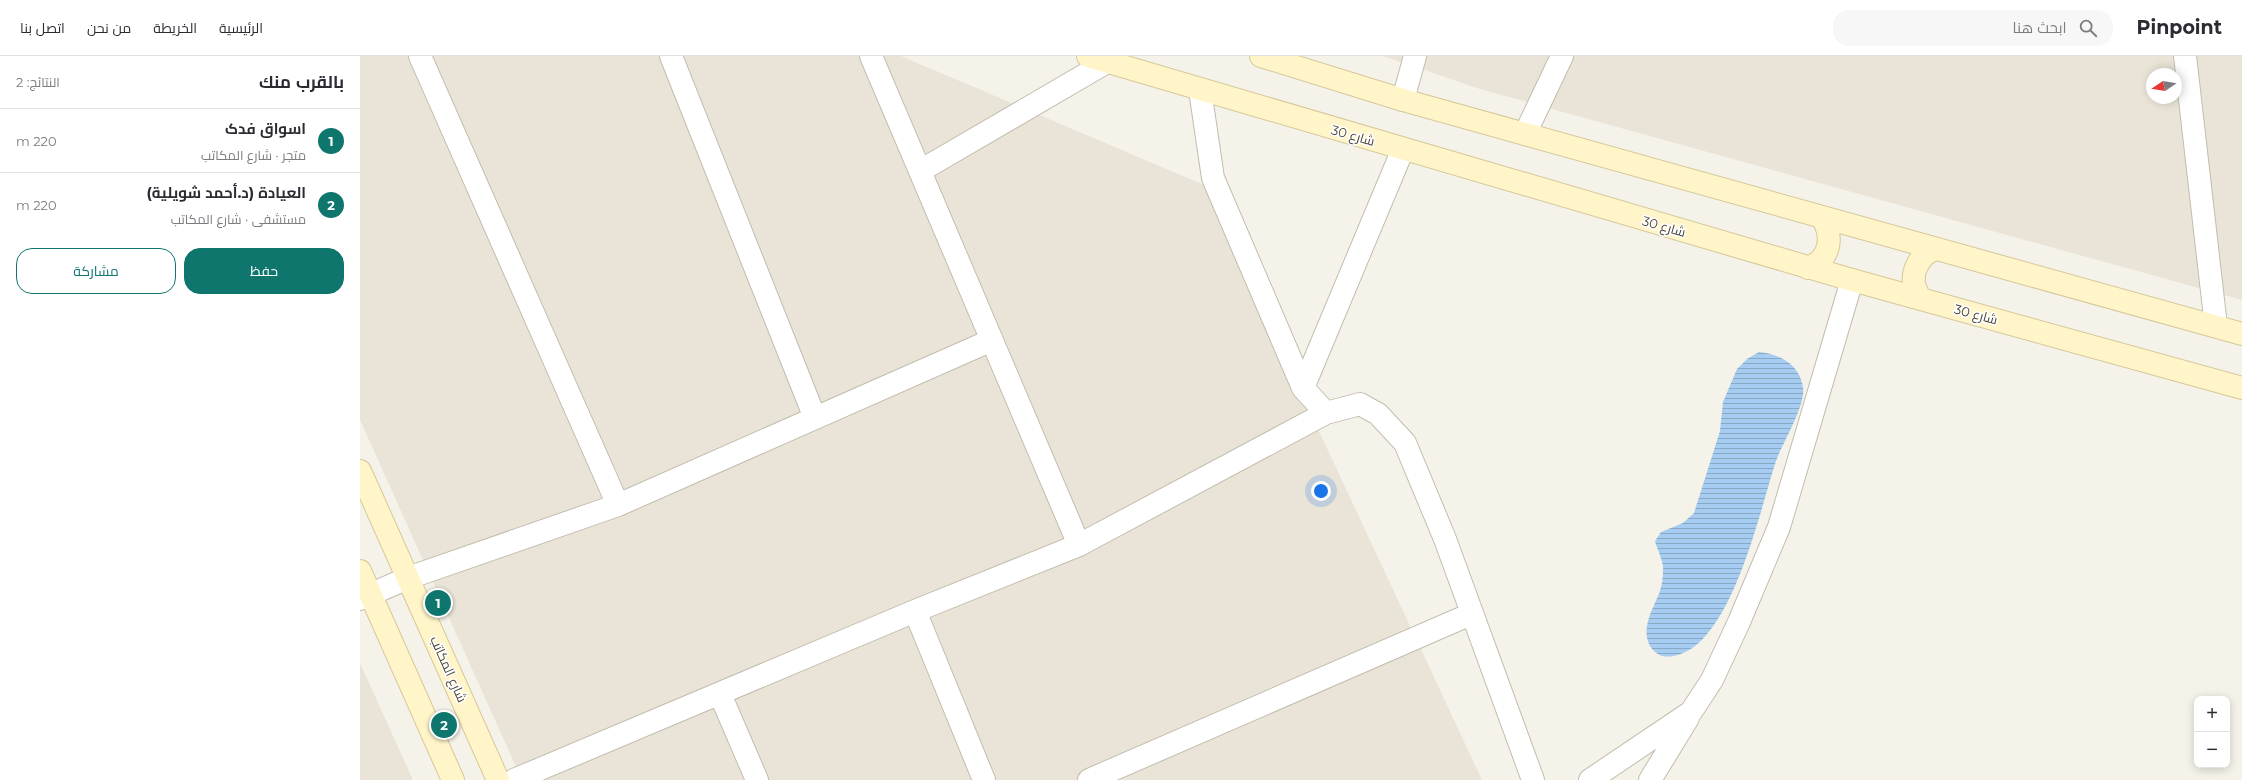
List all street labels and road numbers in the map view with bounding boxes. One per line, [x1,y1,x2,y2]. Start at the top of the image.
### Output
street label: شارع 30 [1329,121,1377,150]
street label: شارع 30 [1640,212,1688,241]
street label: شارع 30 [1952,301,2000,328]
street label: شارع المکاتب [426,633,471,705]

